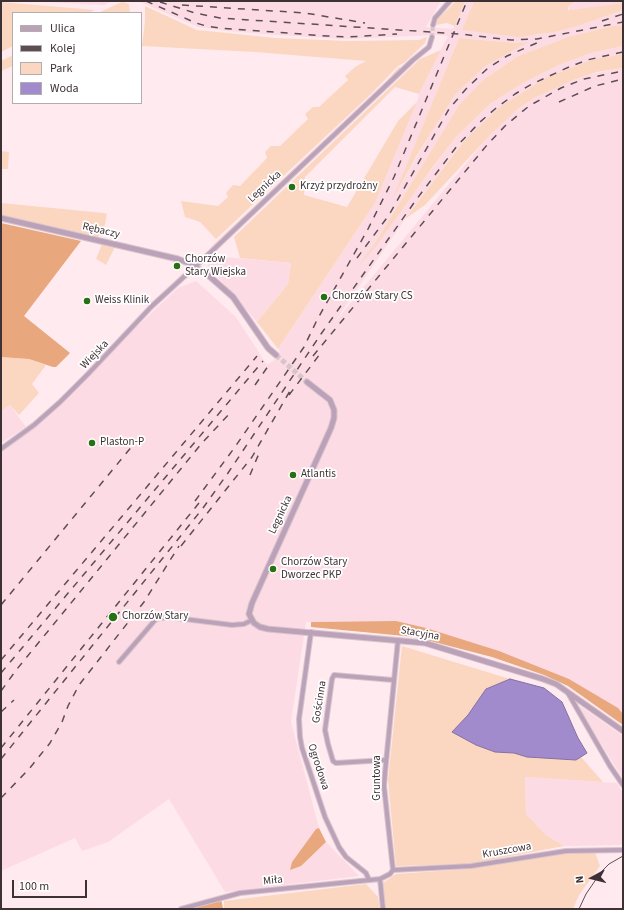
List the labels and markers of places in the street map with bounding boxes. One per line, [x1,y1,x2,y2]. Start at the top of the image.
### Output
place label: Krzyż przydrożny [300,180,378,194]
marker: Krzyż przydrożny [287,182,297,192]
place label: Chorzów Stary Wiejska [185,253,246,279]
marker: Chorzów Stary Wiejska [172,261,182,271]
place label: Chorzów Stary CS [332,290,413,304]
marker: Chorzów Stary CS [319,292,329,302]
place label: Weiss Klinik [95,294,149,308]
marker: Weiss Klinik [82,296,92,306]
place label: Plaston-P [100,436,144,450]
marker: Plaston-P [87,438,97,448]
place label: Atlantis [301,468,336,482]
marker: Atlantis [288,470,298,480]
place label: Chorzów Stary Dworzec PKP [281,556,347,582]
marker: Chorzów Stary Dworzec PKP [268,564,278,574]
place label: Chorzów Stary [122,610,188,624]
marker: Chorzów Stary [107,611,119,623]

